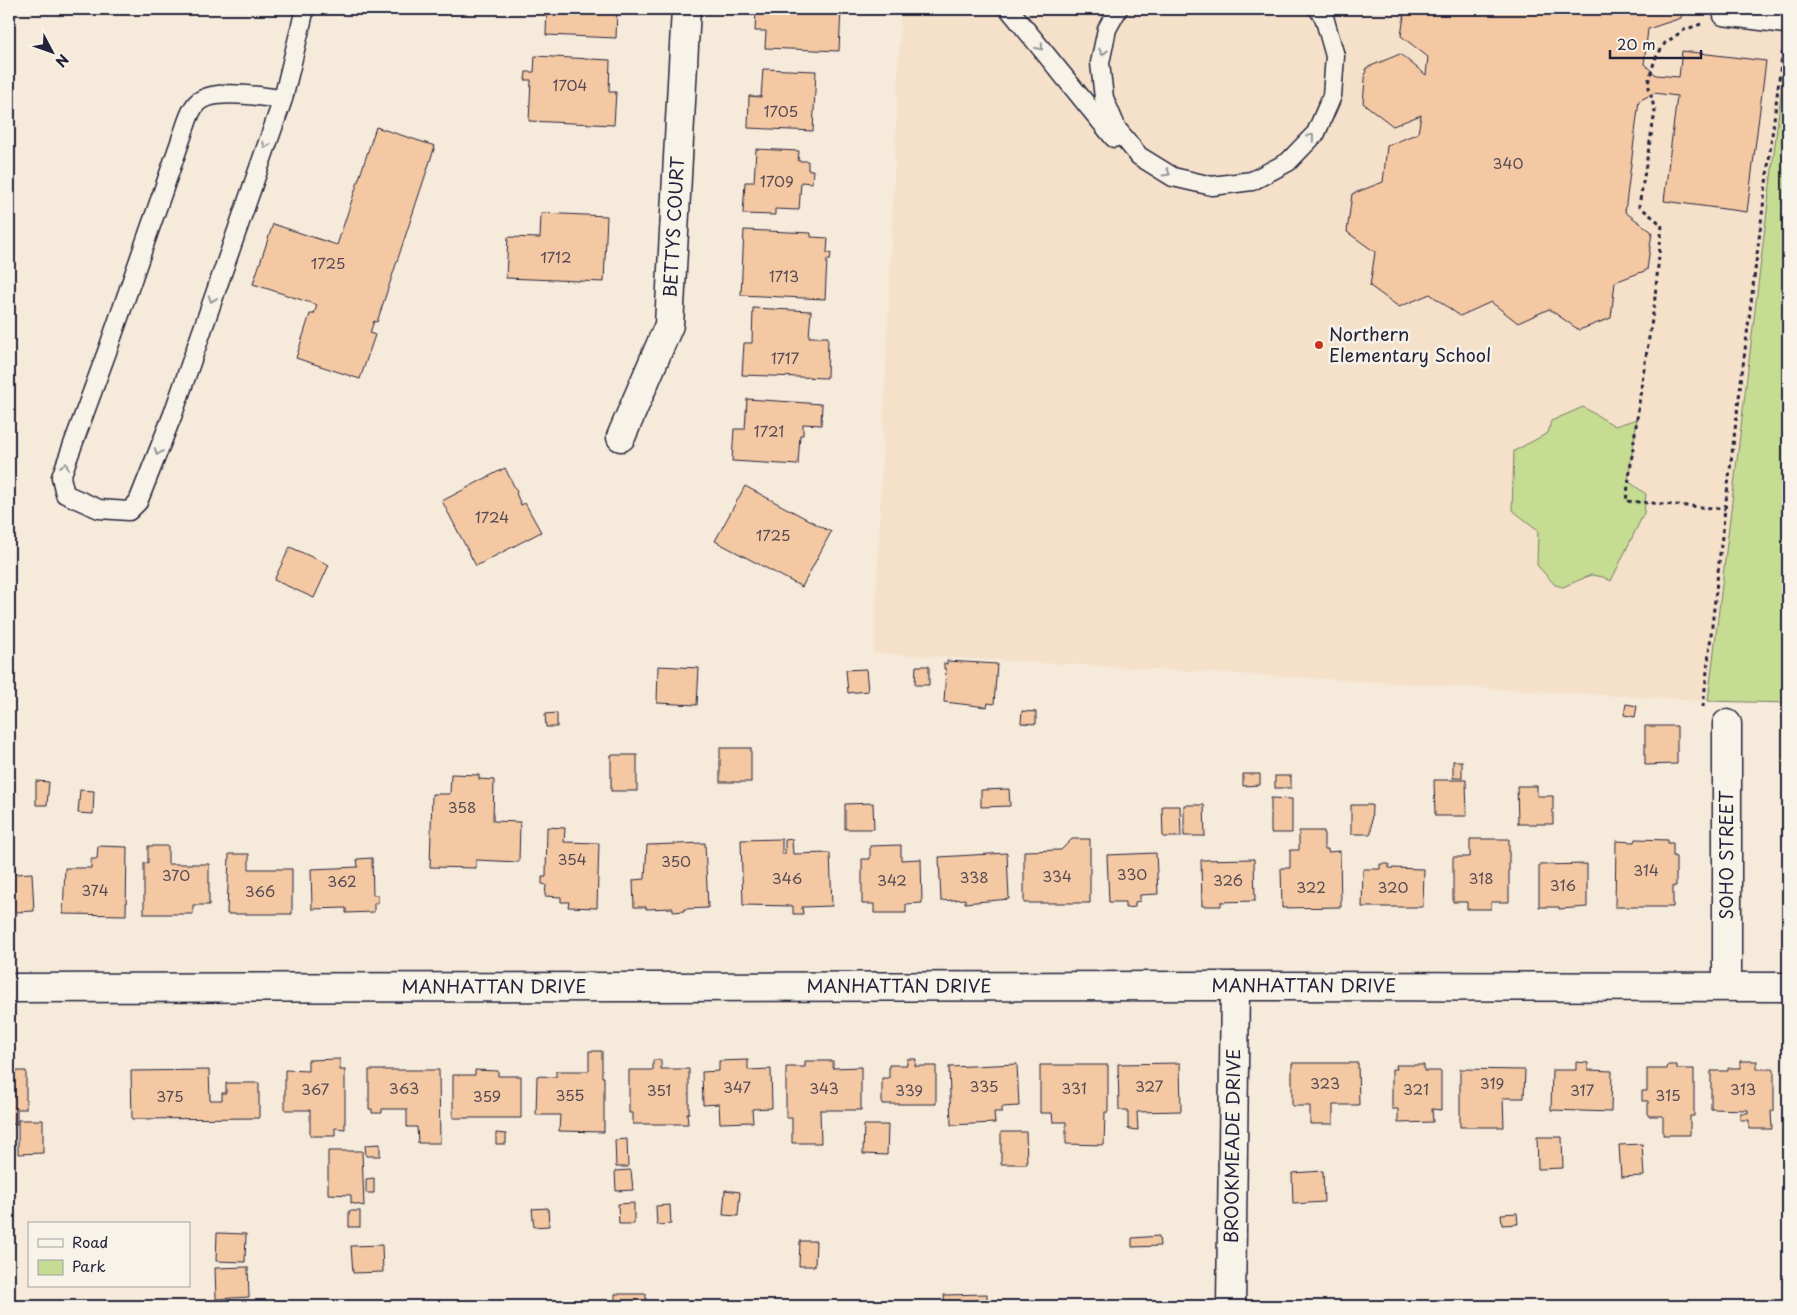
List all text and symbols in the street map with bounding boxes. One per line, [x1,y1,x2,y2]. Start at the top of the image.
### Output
north arrow [28,28,78,78]
scale bar [1610,28,1701,60]
text: 20 m [1617,32,1656,55]
one-way arrow [1034,41,1042,50]
one-way arrow [1098,47,1108,56]
text: N [51,50,74,72]
house number: 1704 [553,73,588,96]
house number: 1705 [764,99,798,122]
one-way arrow [1305,134,1314,143]
one-way arrow [262,141,272,149]
house number: 340 [1493,151,1523,174]
street label: BETTYS COURT [655,155,690,298]
one-way arrow [1161,166,1170,176]
house number: 1709 [760,169,794,192]
house number: 1712 [540,245,572,268]
house number: 1725 [311,251,345,274]
house number: 1713 [769,264,799,287]
one-way arrow [208,294,218,302]
place label: Northern Elementary School [1329,320,1491,368]
marker: Northern Elementary School [1313,339,1325,351]
house number: 1717 [771,346,800,369]
house number: 1721 [754,419,784,442]
one-way arrow [154,447,164,455]
one-way arrow [59,463,69,471]
house number: 1724 [475,505,509,528]
house number: 1725 [756,523,790,546]
street label: SOHO STREET [1712,790,1739,920]
house number: 358 [448,795,476,818]
house number: 354 [557,847,587,870]
house number: 350 [661,849,691,872]
house number: 314 [1633,858,1659,881]
house number: 330 [1117,862,1147,885]
house number: 370 [162,863,190,886]
house number: 334 [1042,864,1072,887]
house number: 338 [959,865,989,888]
house number: 346 [772,866,802,889]
house number: 318 [1468,866,1494,889]
house number: 342 [877,868,907,891]
house number: 326 [1213,868,1243,891]
house number: 362 [327,869,357,892]
house number: 316 [1550,873,1576,896]
house number: 322 [1296,875,1326,898]
house number: 320 [1378,875,1409,898]
house number: 374 [81,878,109,901]
house number: 366 [245,879,275,902]
street label: MANHATTAN DRIVE [807,971,991,999]
street label: MANHATTAN DRIVE [1212,971,1396,998]
street label: MANHATTAN DRIVE [402,972,586,999]
street label: BROOKMEADE DRIVE [1217,1048,1246,1244]
house number: 323 [1310,1071,1340,1094]
house number: 319 [1480,1071,1504,1094]
house number: 335 [969,1074,999,1097]
house number: 327 [1135,1074,1164,1097]
house number: 347 [723,1075,752,1098]
house number: 363 [389,1076,419,1099]
house number: 343 [809,1076,839,1099]
house number: 331 [1061,1076,1087,1099]
house number: 367 [301,1077,330,1100]
house number: 321 [1403,1077,1429,1100]
house number: 313 [1730,1077,1756,1100]
house number: 351 [647,1078,671,1101]
house number: 339 [895,1078,923,1101]
house number: 317 [1570,1078,1595,1101]
house number: 355 [556,1083,584,1106]
house number: 315 [1655,1083,1681,1106]
house number: 375 [156,1084,184,1107]
house number: 359 [473,1084,501,1107]
legend [28,1222,190,1288]
text: Road [72,1230,108,1253]
text: Park [72,1254,106,1277]

